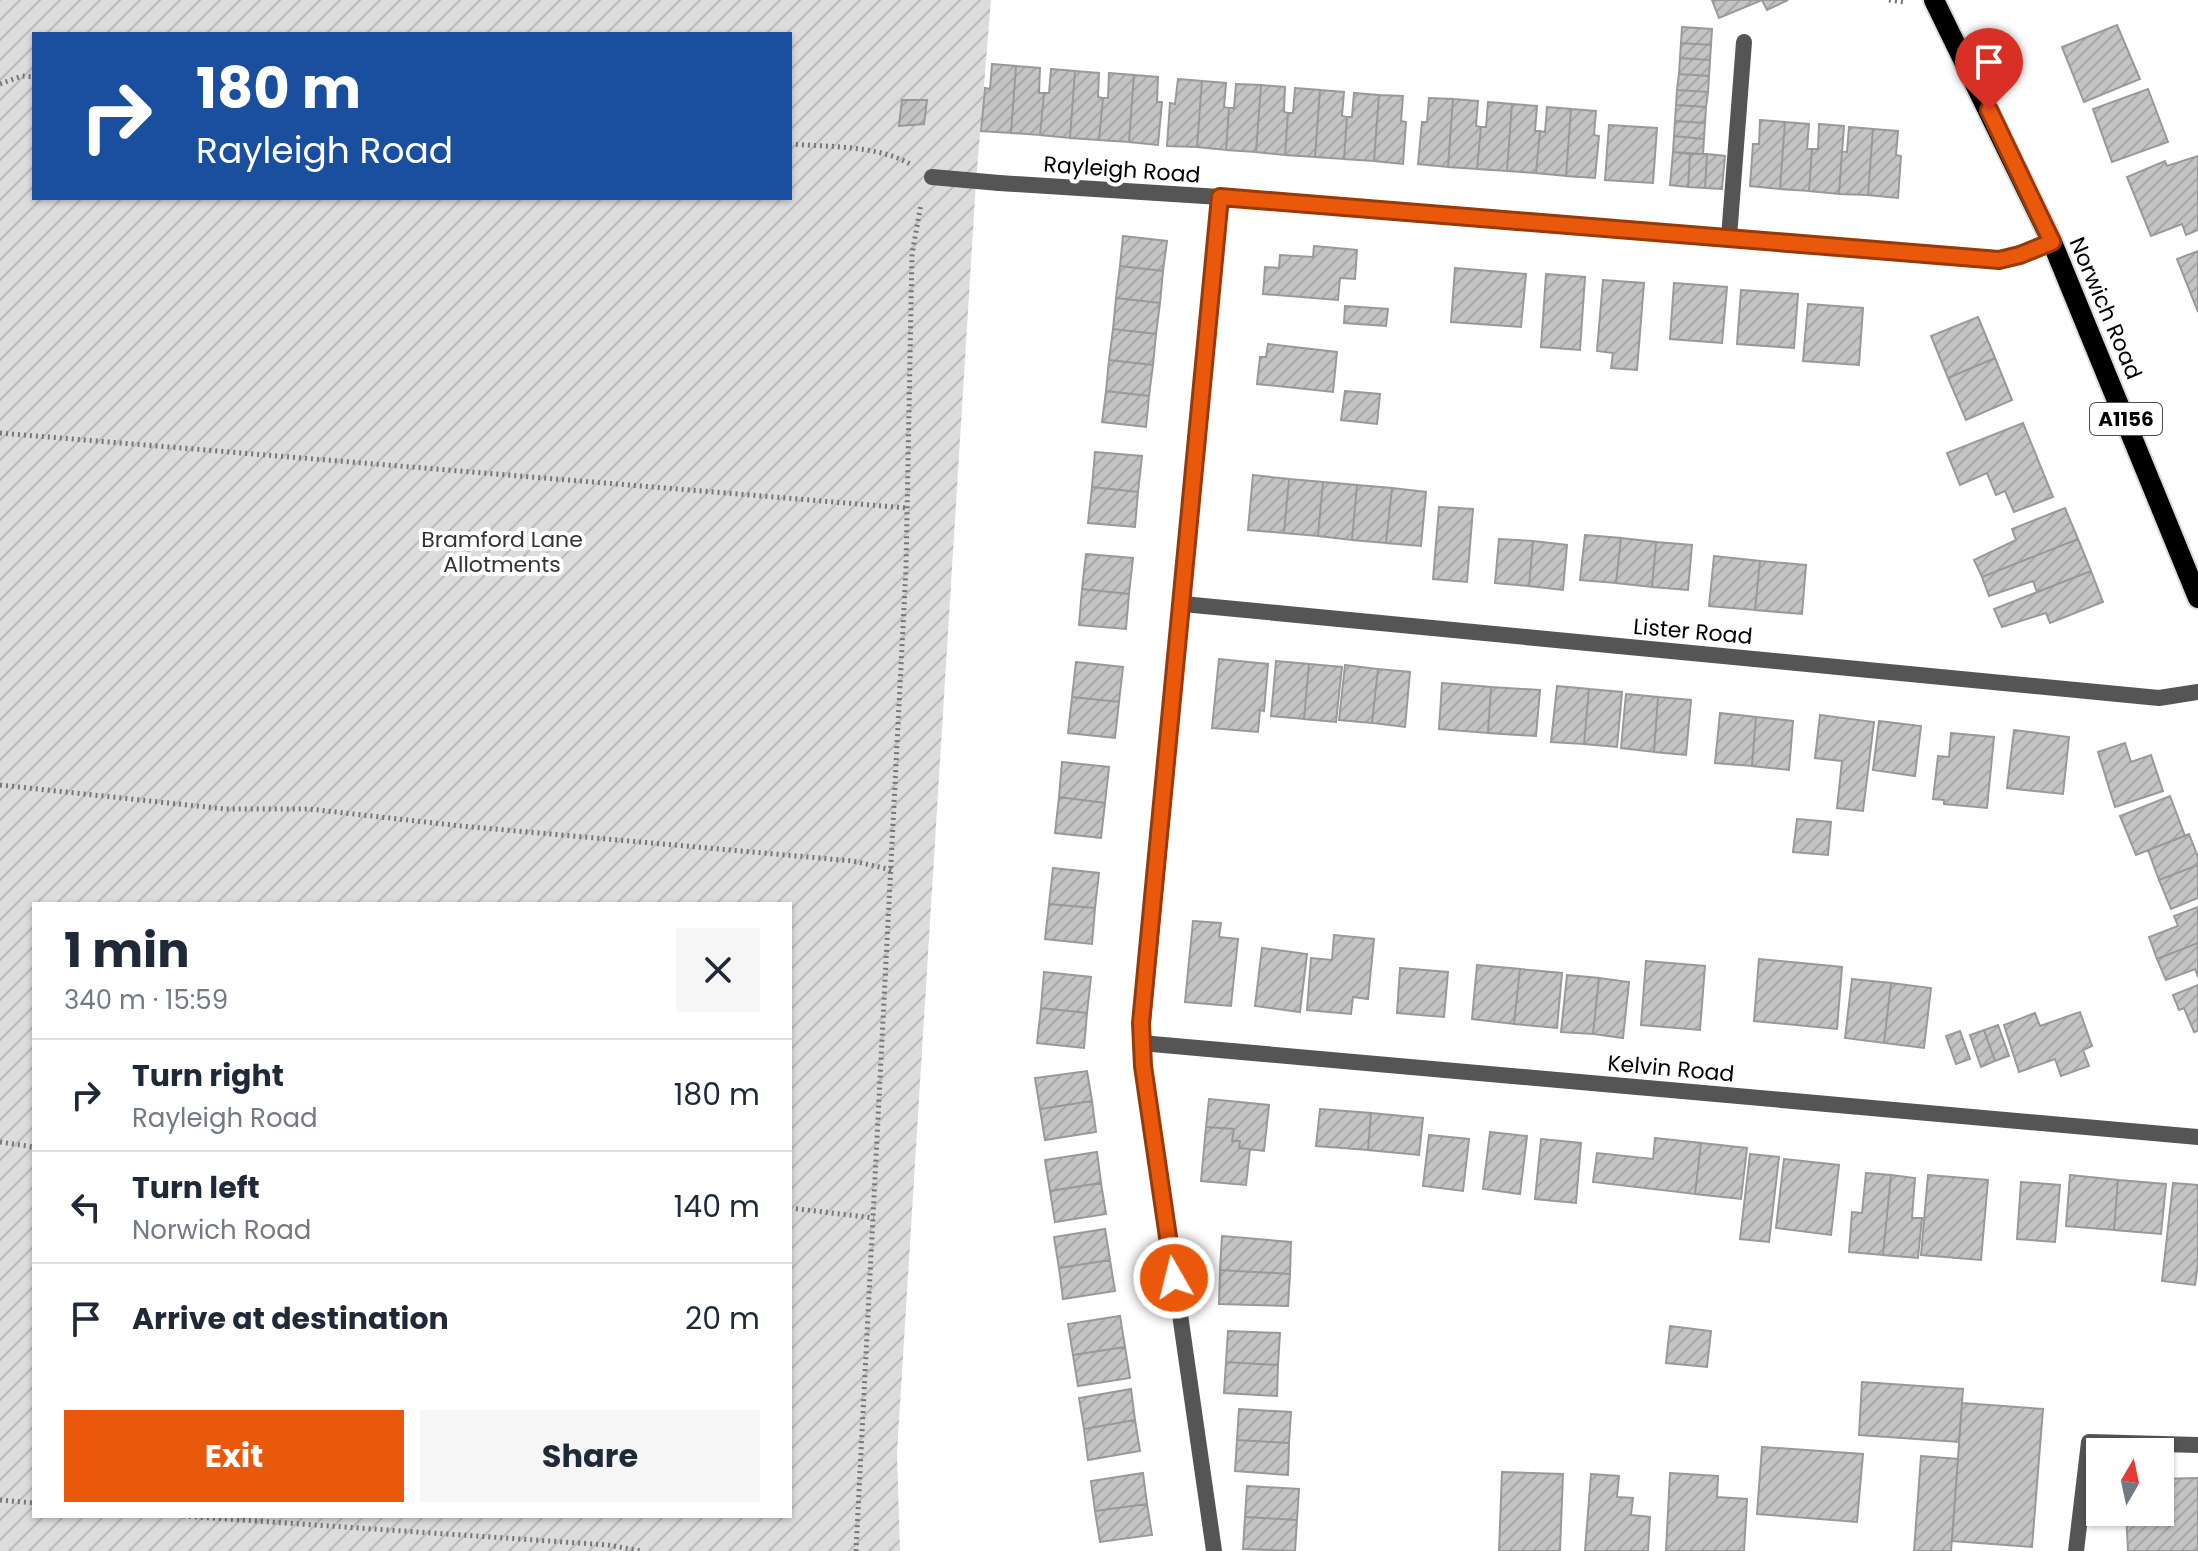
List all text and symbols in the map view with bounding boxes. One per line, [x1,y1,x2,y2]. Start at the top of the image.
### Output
pin [1955,28,2023,110]
icon: arrive [1967,40,2011,84]
text: 180 m [196,49,361,128]
icon: right [64,64,168,168]
text: Rayleigh Road [196,125,453,176]
street label: Rayleigh Road [1043,149,1201,190]
street label: Norwich Road [2062,232,2149,384]
road number: A1156 [2090,403,2162,435]
park label: Bramford Lane Allotments [421,524,583,580]
street label: Lister Road [1632,611,1754,652]
text: 1 min [64,917,190,984]
button: close [676,928,760,1012]
text: 340 m · 15:59 [64,982,228,1018]
street label: Kelvin Road [1606,1048,1736,1089]
text: Turn right [132,1054,284,1097]
icon: right [64,1073,108,1117]
text: 180 m [674,1073,760,1116]
text: Rayleigh Road [132,1100,318,1136]
text: Turn left [132,1166,260,1209]
icon: left [64,1185,108,1229]
text: 140 m [674,1185,760,1228]
text: Norwich Road [132,1212,311,1248]
position arrow [1132,1236,1216,1320]
icon: arrive [64,1297,108,1341]
text: Arrive at destination [132,1297,449,1340]
text: 20 m [685,1297,760,1340]
button: Exit [64,1410,404,1502]
button: Share [420,1410,760,1502]
north arrow [2086,1438,2174,1526]
map controls [2086,1438,2174,1526]

